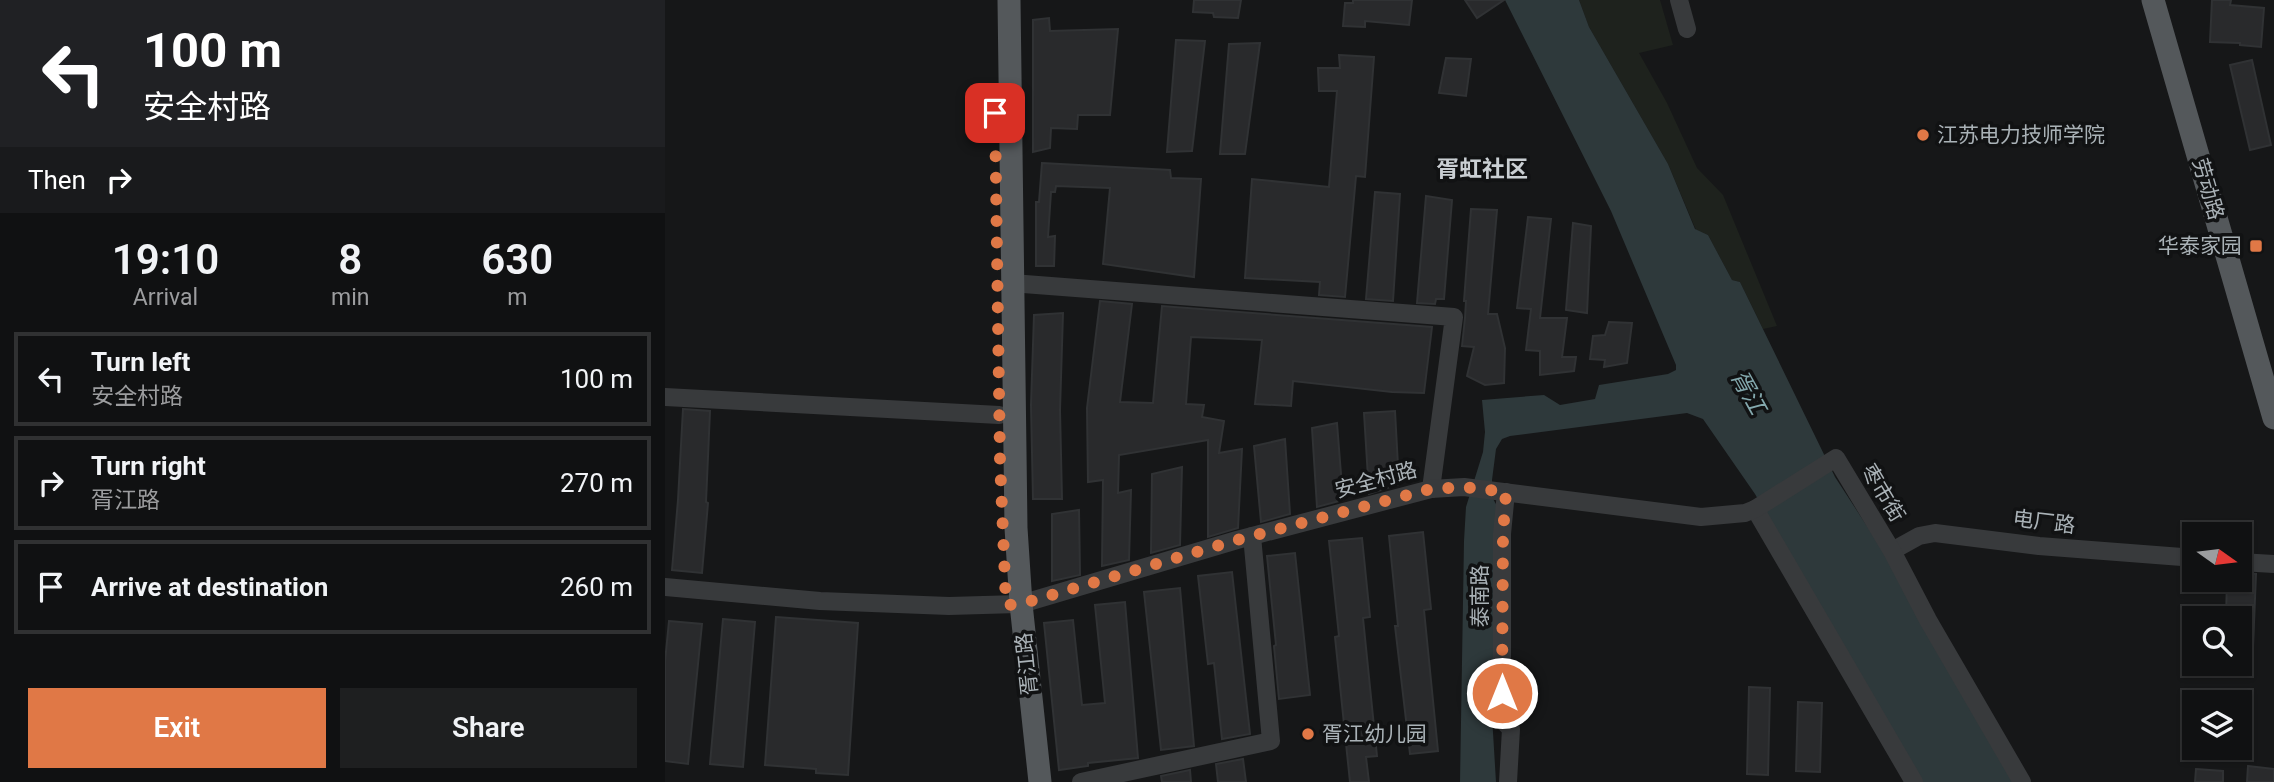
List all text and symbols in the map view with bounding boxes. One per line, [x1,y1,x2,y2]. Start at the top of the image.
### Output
text: 100 m [143,22,282,79]
icon: left [28,28,119,119]
pin [965,83,1025,143]
text: 安全村路 [143,88,271,126]
icon: arrive [976,94,1014,132]
place label: 江苏电力技师学院 [1937,123,2105,147]
marker: 江苏电力技师学院 [1915,127,1931,143]
street label: 劳动路 [2188,155,2228,223]
district label: 胥虹社区 [1436,156,1528,183]
icon: right [100,161,138,199]
text: Then [28,165,86,195]
place label: 华泰家园 [2158,234,2242,258]
text: 19:10 [112,235,219,284]
text: 8 [338,235,362,284]
text: 630 [481,235,553,284]
marker: 华泰家园 [2248,238,2264,254]
text: Arrival [133,284,198,311]
text: min [331,284,369,311]
text: m [507,284,527,311]
text: Turn left [91,347,190,377]
icon: left [32,360,70,398]
text: 100 m [560,364,633,394]
water label: 胥江 [1725,365,1772,421]
text: 安全村路 [91,383,183,410]
text: Turn right [91,451,206,481]
street label: 安全村路 [1332,458,1420,502]
street label: 枣市街 [1856,460,1910,526]
icon: right [32,464,70,502]
text: 270 m [560,468,633,498]
text: 胥江路 [91,487,160,514]
street label: 电厂路 [2011,506,2077,538]
north arrow [2182,522,2252,592]
map controls [2182,522,2252,760]
street label: 泰南路 [1468,565,1492,628]
icon: arrive [32,568,70,606]
text: Arrive at destination [91,572,328,602]
text: 260 m [560,572,633,602]
button: search [2182,606,2252,676]
street label: 胥江路 [1012,631,1042,697]
position arrow [1465,656,1539,730]
button: Exit [28,688,326,768]
button: Share [340,688,637,768]
button: layers [2182,690,2252,760]
place label: 胥江幼儿园 [1322,722,1427,746]
marker: 胥江幼儿园 [1300,726,1316,742]

